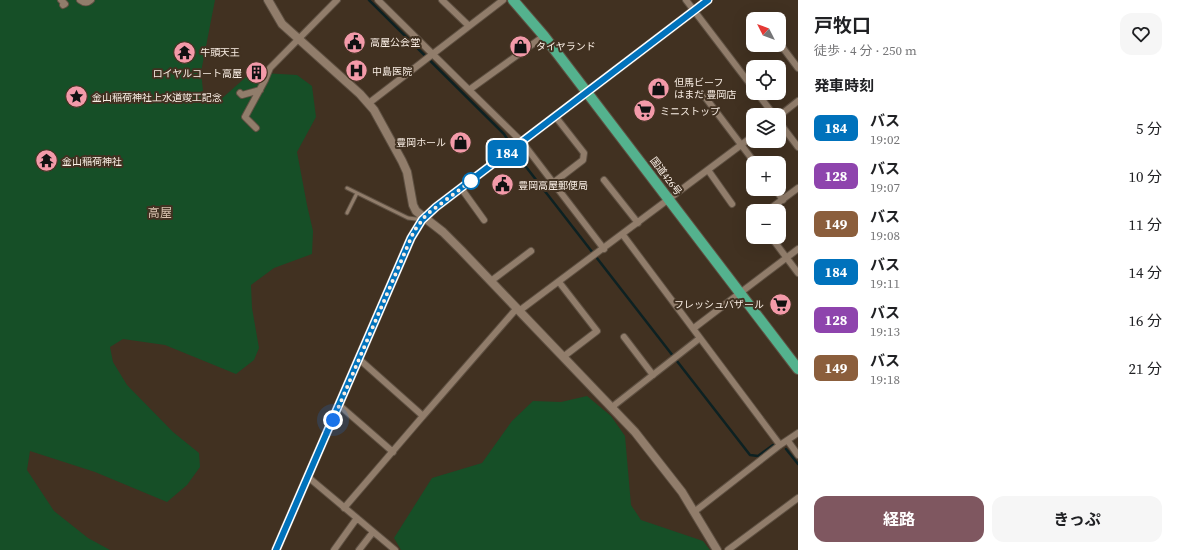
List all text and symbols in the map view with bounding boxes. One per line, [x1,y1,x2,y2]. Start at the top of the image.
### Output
north arrow [746,12,786,52]
map controls [746,12,786,244]
text: 戸牧口 [814,12,871,38]
button: heart [1120,13,1162,55]
public building icon: 高屋公会堂 [342,29,368,55]
shop icon: タイヤランド [508,33,534,59]
place label: 高屋公会堂 [370,36,420,49]
temple icon: 牛頭天王 [171,39,197,65]
place label: タイヤランド [536,40,596,53]
text: 徒歩 · 4 分 · 250 m [814,42,917,59]
place label: 牛頭天王 [200,46,240,59]
hospital icon: 中島医院 [343,58,369,84]
building icon: ロイヤルコート高屋 [244,60,270,86]
button: locate [746,60,786,100]
place label: 中島医院 [372,65,412,78]
place label: ロイヤルコート高屋 [153,67,242,80]
shop icon: 但馬ビーフ はまだ 豊岡店 [646,75,672,101]
text: 発車時刻 [814,75,874,96]
place label: 但馬ビーフ はまだ 豊岡店 [674,76,736,101]
place icon: 金山稲荷神社上水道竣工記念 [63,84,89,110]
place label: 金山稲荷神社上水道竣工記念 [92,91,222,104]
supermarket icon: ミニストップ [632,98,658,124]
place label: ミニストップ [660,105,720,118]
button: layers [746,108,786,148]
text: バス [870,110,900,131]
text: 184 [825,118,847,138]
text: 5 分 [1136,118,1162,139]
shop icon: 豊岡ホール [448,129,474,155]
text: 19:02 [870,131,900,148]
place label: 豊岡ホール [396,136,446,149]
line badge: 184 [484,140,530,166]
text: 184 [496,143,518,163]
temple icon: 金山稲荷神社 [33,148,59,174]
street label: 国道426号 [647,154,685,198]
place label: 金山稲荷神社 [62,155,122,168]
button: + [746,156,786,196]
text: バス [870,158,900,179]
text: 128 [825,166,847,186]
text: 10 分 [1129,166,1162,187]
unlabelled marker [462,172,480,190]
public building icon: 豊岡高屋郵便局 [489,172,515,198]
place label: 豊岡高屋郵便局 [518,179,588,192]
text: 19:07 [870,179,900,196]
button: − [746,204,786,244]
district label: 高屋 [148,205,172,221]
text: バス [870,206,900,227]
text: 149 [825,214,847,234]
text: 11 分 [1129,214,1162,235]
text: 19:08 [870,227,900,244]
text: バス [870,254,900,275]
text: 184 [825,262,847,282]
text: 14 分 [1129,262,1162,283]
text: 19:11 [870,275,900,292]
supermarket icon: フレッシュバザール [767,291,793,317]
place label: フレッシュバザール [674,298,764,311]
text: バス [870,302,900,323]
text: 128 [825,310,847,330]
text: 16 分 [1129,310,1162,331]
text: 19:13 [870,323,900,340]
text: バス [870,350,900,371]
text: 149 [825,358,847,378]
text: 21 分 [1129,358,1162,379]
text: 19:18 [870,371,900,388]
your location [323,410,343,430]
button: 経路 [814,496,984,542]
button: きっぷ [992,496,1162,542]

